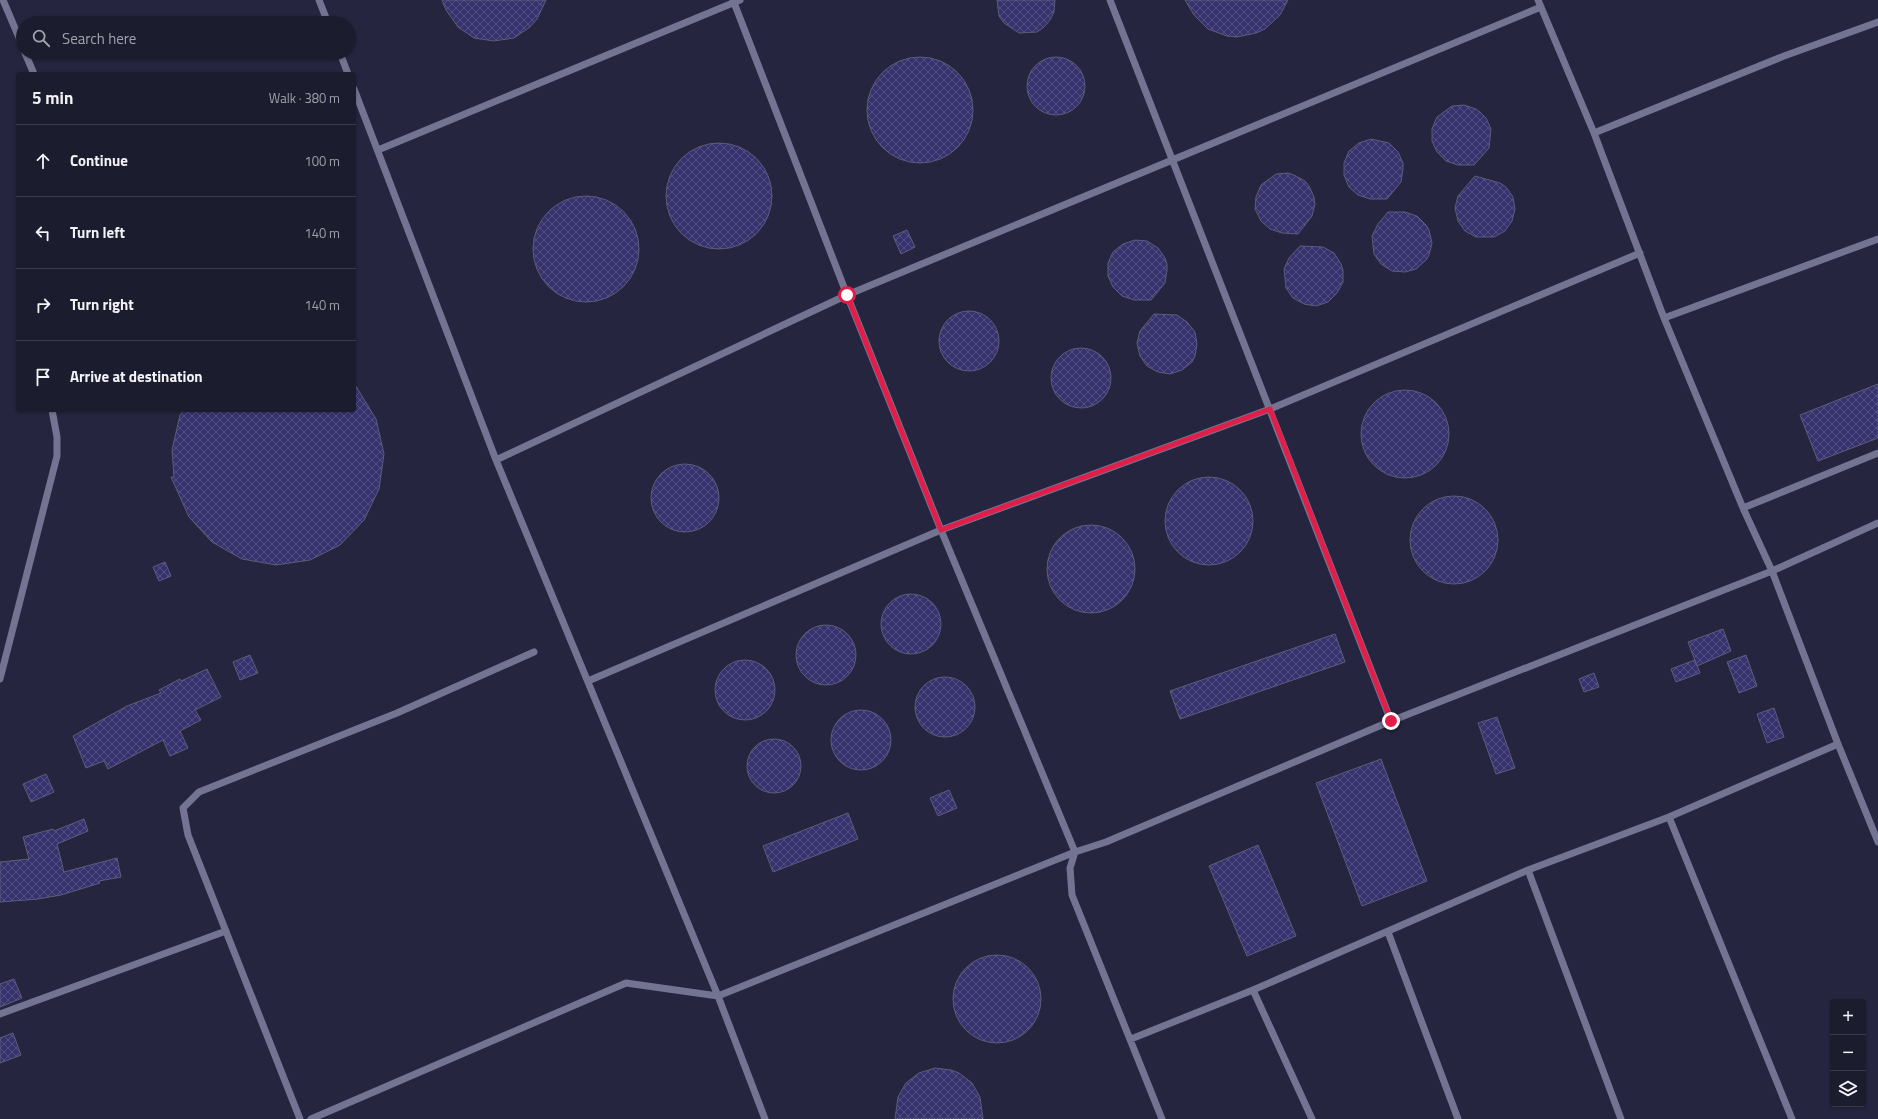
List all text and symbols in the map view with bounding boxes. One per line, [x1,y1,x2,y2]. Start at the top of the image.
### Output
search box [16,16,356,60]
icon: search [30,27,52,49]
text: Search here [62,27,136,50]
text: 5 min [32,85,73,111]
text: Walk · 380 m [269,88,340,108]
text: Continue [70,149,128,172]
icon: ahead [32,150,54,172]
text: 100 m [304,151,340,171]
text: Turn left [70,221,125,244]
icon: left [32,222,54,244]
text: 140 m [304,223,340,243]
route start [838,286,856,304]
text: Turn right [70,293,134,316]
icon: right [32,294,54,316]
text: 140 m [304,295,340,315]
text: Arrive at destination [70,365,203,388]
icon: arrive [32,366,54,388]
route end [1382,712,1400,730]
map controls [1830,999,1866,1107]
button: + [1830,999,1866,1035]
button: − [1830,1035,1866,1071]
button: layers [1830,1071,1866,1107]

